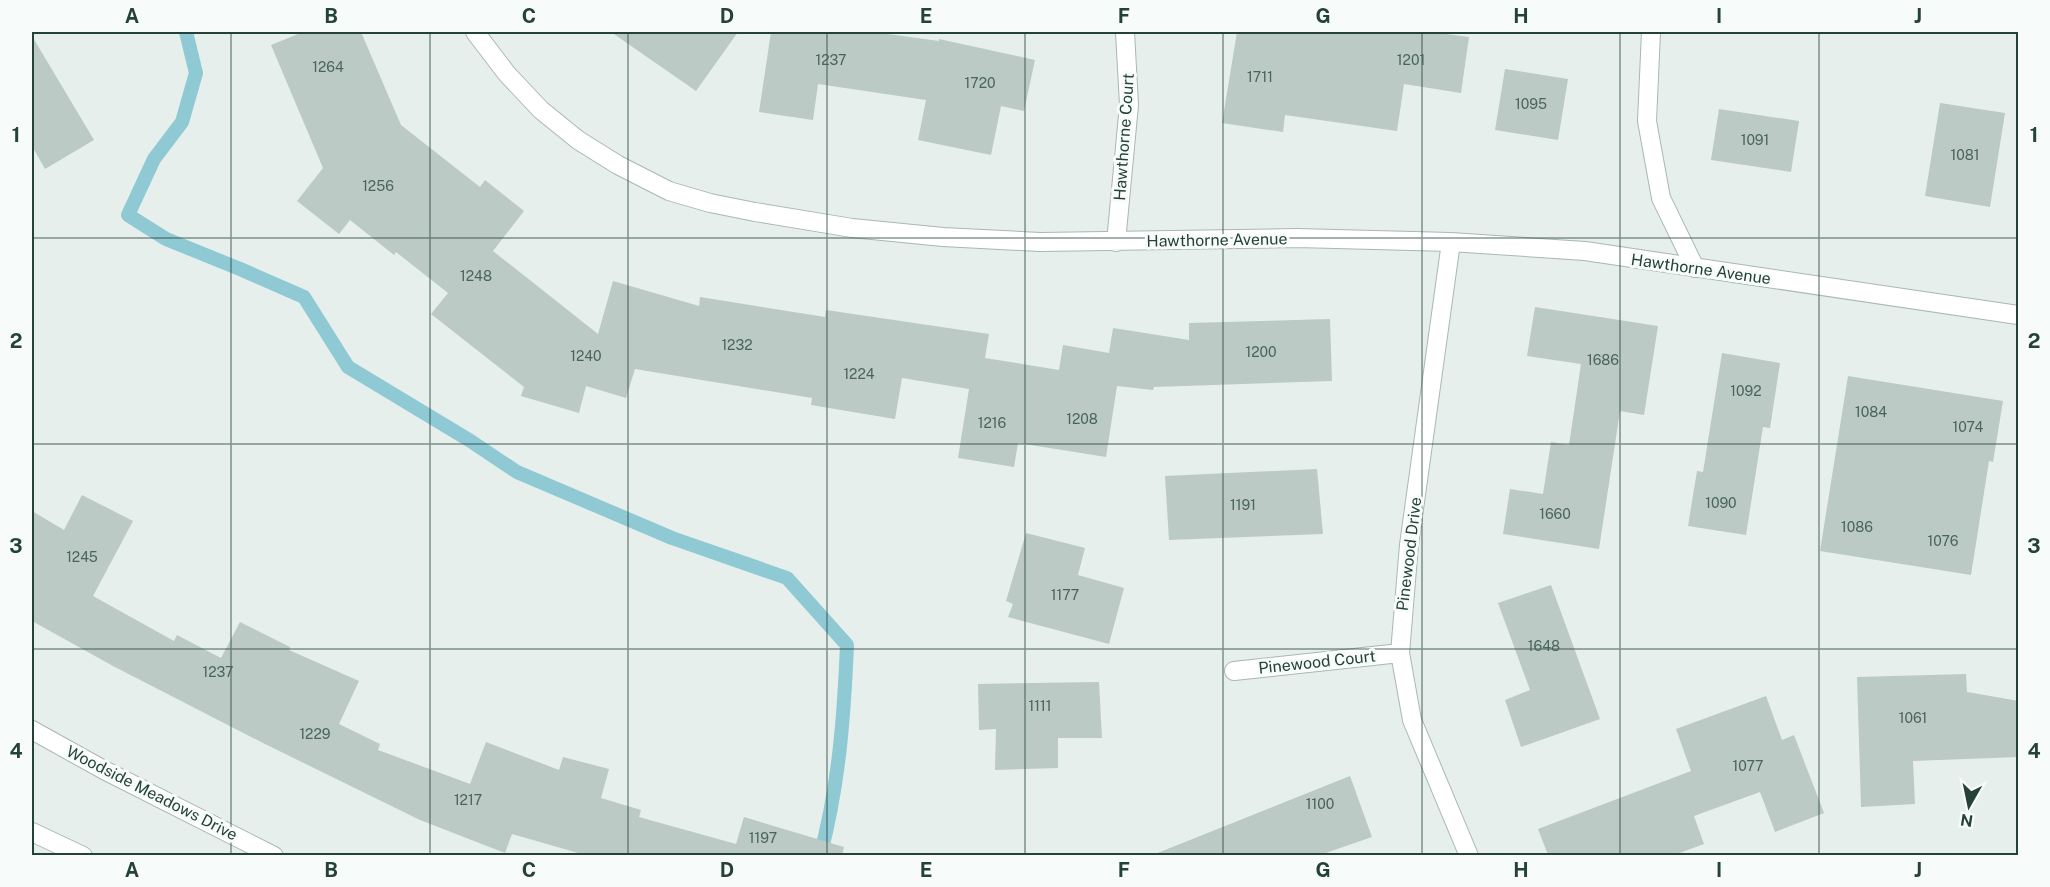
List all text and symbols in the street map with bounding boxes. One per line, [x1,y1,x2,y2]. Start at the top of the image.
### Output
text: A [125,4,139,28]
text: B [324,4,338,28]
text: C [522,4,536,28]
text: D [720,4,734,28]
text: E [920,4,932,28]
text: F [1118,4,1130,28]
text: G [1315,4,1331,28]
text: H [1513,4,1529,28]
text: I [1716,4,1722,28]
text: J [1914,4,1922,28]
house number: 1237 [815,52,847,68]
house number: 1201 [1397,52,1425,68]
house number: 1264 [312,59,344,75]
house number: 1711 [1247,69,1273,85]
street label: Hawthorne Court [1110,73,1138,201]
house number: 1720 [964,75,996,91]
house number: 1095 [1515,96,1547,112]
text: 1 [12,123,20,147]
text: 1 [2030,123,2038,147]
house number: 1091 [1741,132,1769,148]
house number: 1081 [1951,147,1979,163]
house number: 1256 [362,178,394,194]
street label: Hawthorne Avenue [1146,229,1288,251]
street label: Hawthorne Avenue [1630,250,1772,288]
house number: 1248 [460,268,492,284]
text: 2 [10,329,22,353]
text: 2 [2028,329,2040,353]
house number: 1232 [721,337,753,353]
house number: 1200 [1245,344,1277,360]
house number: 1240 [570,348,602,364]
house number: 1686 [1587,352,1619,368]
house number: 1224 [843,366,875,382]
house number: 1092 [1730,383,1762,399]
house number: 1084 [1855,404,1887,420]
house number: 1208 [1066,411,1098,427]
house number: 1216 [978,415,1007,431]
house number: 1074 [1953,419,1984,435]
house number: 1090 [1705,495,1737,511]
street label: Pinewood Drive [1393,496,1425,612]
house number: 1191 [1230,497,1256,513]
house number: 1660 [1539,506,1571,522]
house number: 1086 [1841,519,1873,535]
house number: 1076 [1928,533,1959,549]
text: 3 [9,534,23,558]
text: 3 [2027,534,2041,558]
house number: 1245 [66,549,98,565]
house number: 1177 [1051,587,1079,603]
house number: 1648 [1528,638,1560,654]
street label: Pinewood Court [1257,646,1377,678]
house number: 1237 [202,664,234,680]
house number: 1111 [1029,698,1051,714]
house number: 1061 [1899,710,1927,726]
house number: 1229 [299,726,331,742]
text: 4 [9,739,23,763]
text: 4 [2027,739,2041,763]
street label: Woodside Meadows Drive [63,742,241,844]
house number: 1077 [1732,758,1764,774]
north arrow [1939,776,1999,836]
house number: 1217 [454,792,482,808]
house number: 1100 [1306,796,1334,812]
text: N [1959,810,1974,831]
house number: 1197 [749,830,777,846]
text: A [125,858,139,882]
text: B [324,858,338,882]
text: C [522,858,536,882]
text: D [720,858,734,882]
text: E [920,858,932,882]
text: F [1118,858,1130,882]
text: G [1315,858,1331,882]
text: H [1513,858,1529,882]
text: I [1716,858,1722,882]
text: J [1914,858,1922,882]

